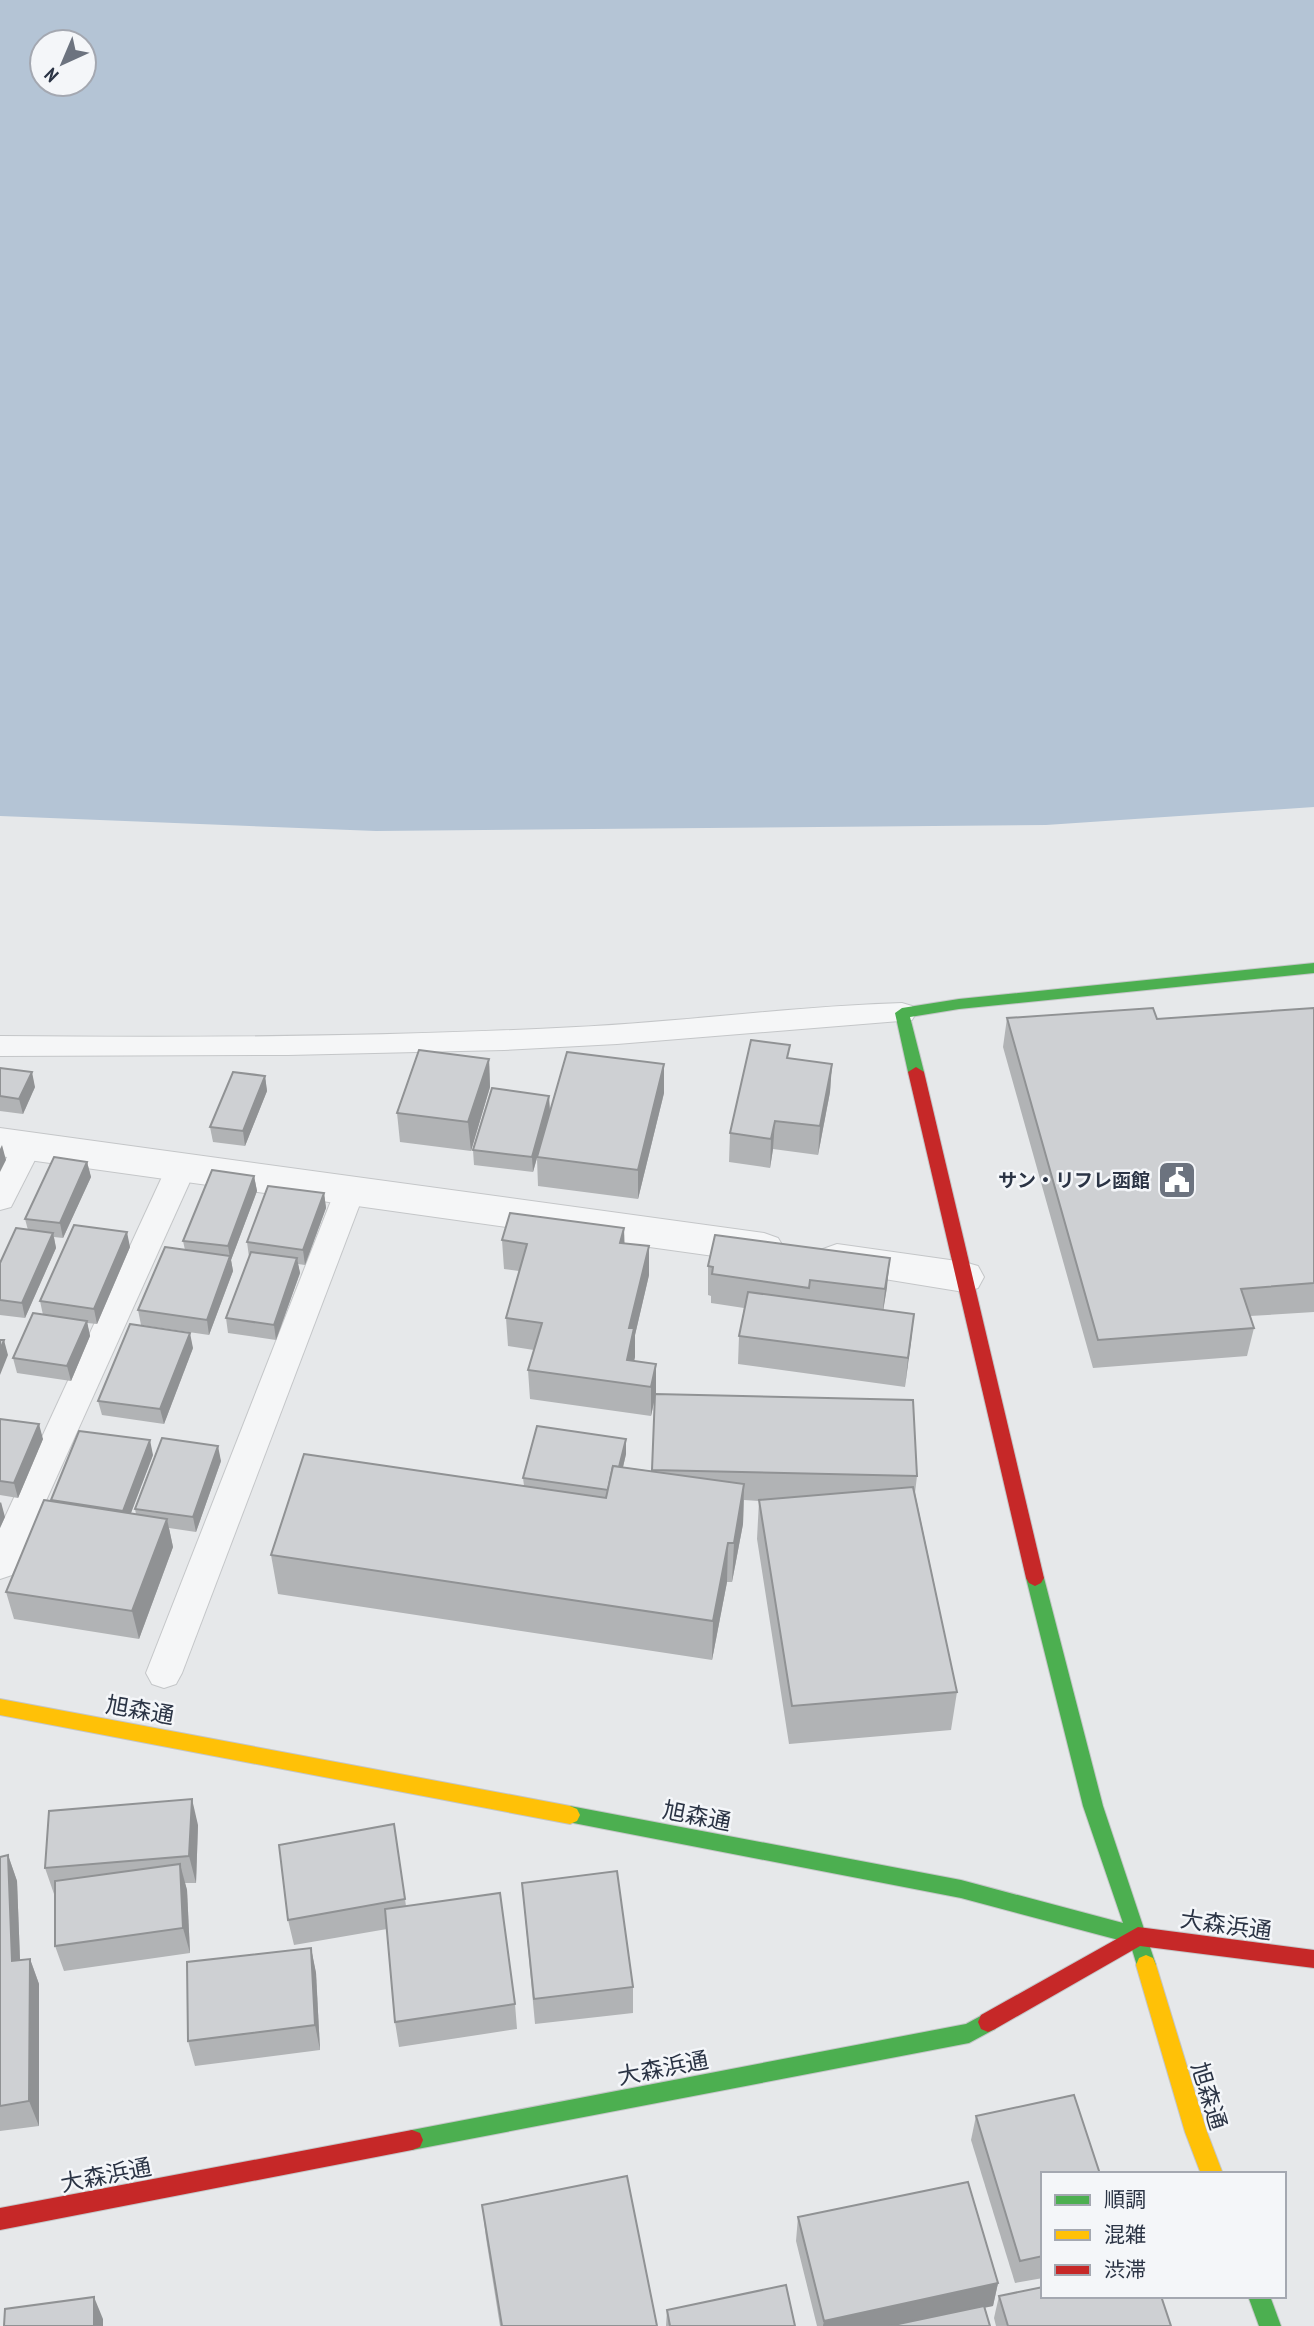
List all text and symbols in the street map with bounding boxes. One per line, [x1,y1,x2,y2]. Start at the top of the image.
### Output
north arrow [28,28,98,98]
text: N [39,63,63,87]
public building icon: サン・リフレ函館 [1156,1159,1198,1201]
place label: サン・リフレ函館 [998,1168,1150,1192]
street label: 旭森通 [104,1689,177,1730]
street label: 旭森通 [660,1795,734,1836]
street label: 大森浜通 [1178,1904,1274,1945]
street label: 大森浜通 [615,2044,711,2091]
street label: 旭森通 [1186,2059,1233,2133]
street label: 大森浜通 [58,2151,154,2198]
legend [1041,2172,1286,2298]
text: 順調 [1104,2186,1146,2213]
text: 混雑 [1104,2221,1146,2248]
text: 渋滞 [1104,2256,1146,2283]

